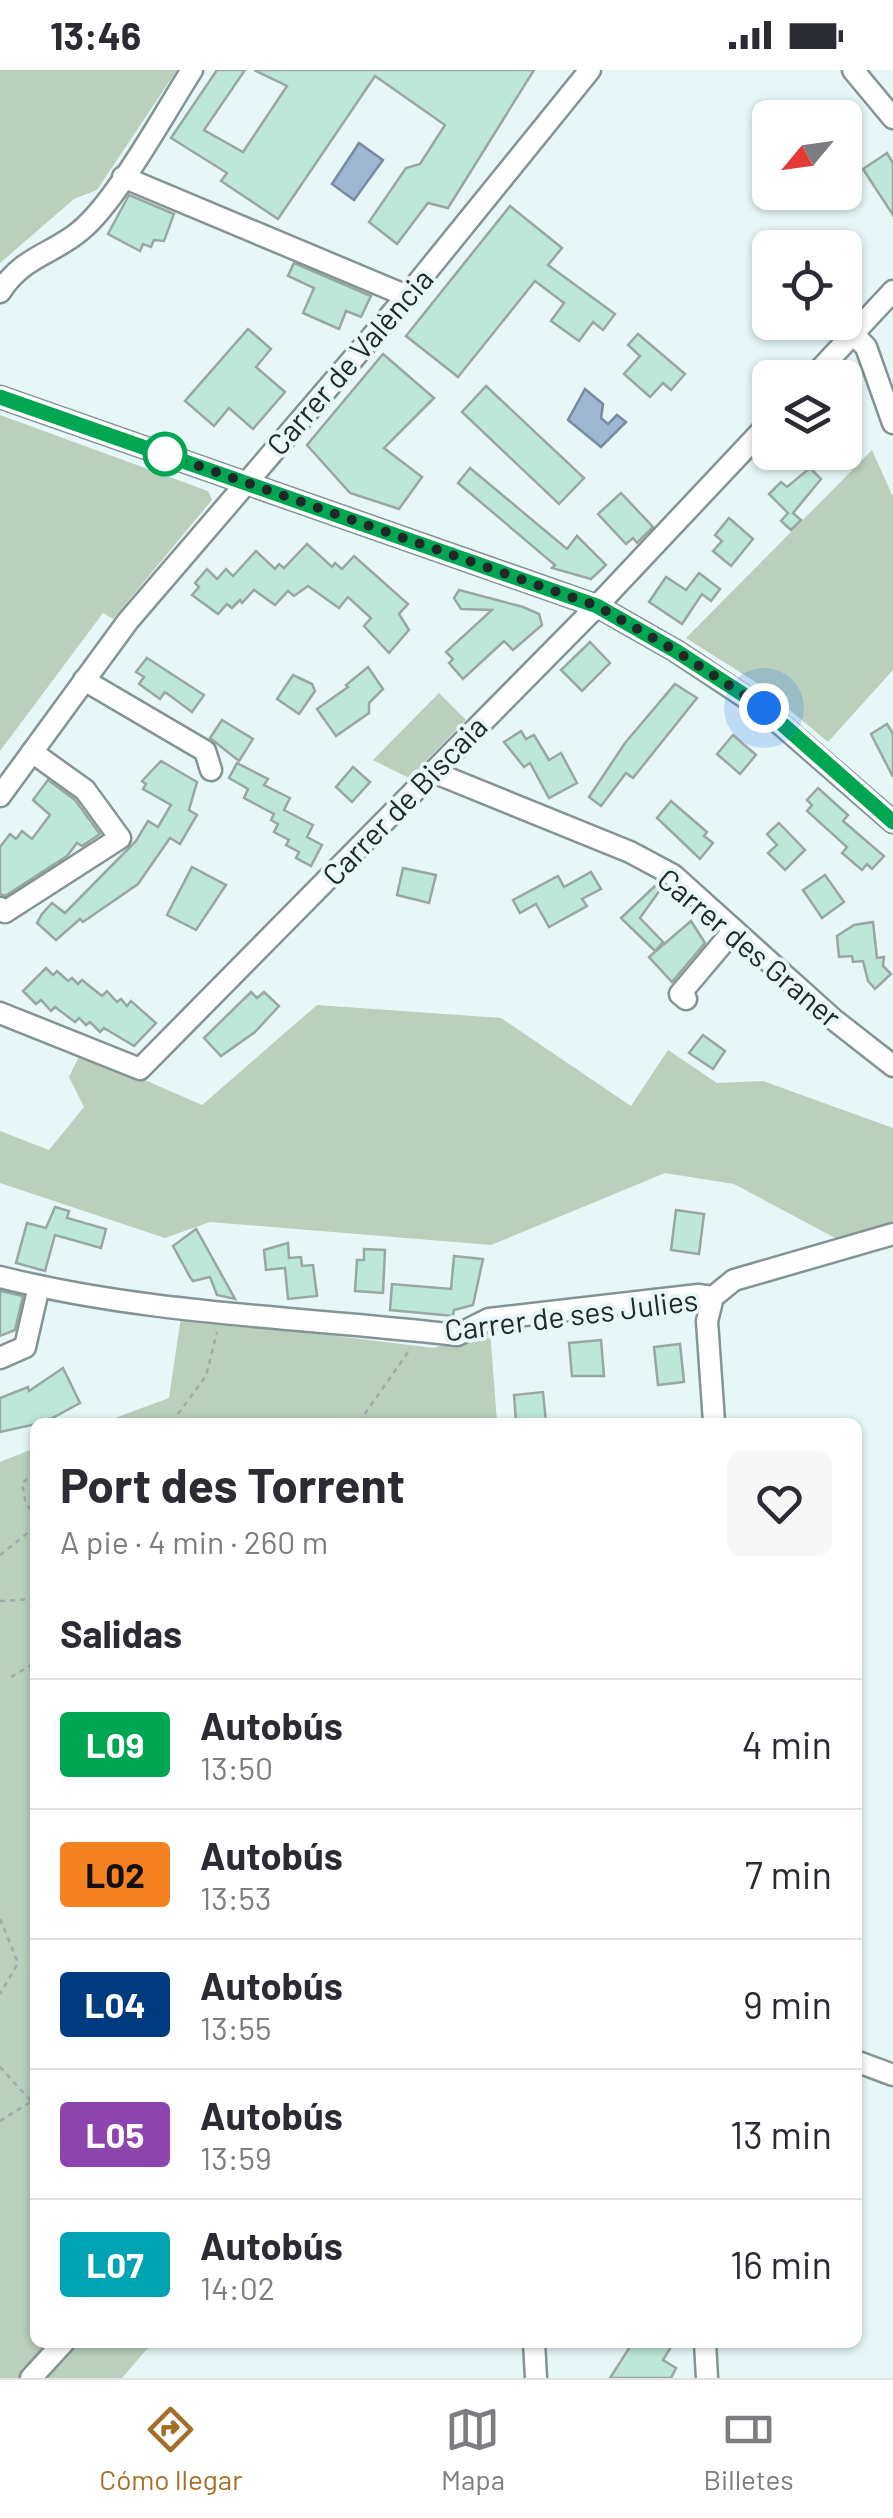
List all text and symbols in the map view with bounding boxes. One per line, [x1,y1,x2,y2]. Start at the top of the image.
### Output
text: 13:46 [50,12,141,58]
north arrow [752,100,862,210]
map controls [752,100,862,470]
button: locate [752,230,862,340]
street label: Carrer de València [258,260,440,462]
button: layers [752,360,862,470]
unlabelled marker [144,433,186,475]
your location [739,683,789,733]
street label: Carrer de Biscaia [314,708,494,892]
street label: Carrer des Graner [651,860,849,1034]
street label: Carrer de ses Julies [442,1281,700,1347]
button: heart [727,1451,832,1556]
text: Port des Torrent [60,1455,405,1513]
text: A pie · 4 min · 260 m [60,1522,328,1560]
text: Salidas [60,1610,182,1656]
text: Autobús [200,1702,343,1748]
text: 4 min [742,1721,832,1767]
text: L09 [86,1723,144,1765]
text: 13:50 [200,1748,273,1786]
text: Autobús [200,1832,343,1878]
text: 7 min [745,1851,832,1897]
text: L02 [85,1853,145,1895]
text: 13:53 [200,1878,271,1916]
text: Autobús [200,1962,343,2008]
text: 9 min [743,1981,832,2027]
text: L04 [84,1983,146,2025]
text: 13:55 [200,2008,271,2046]
text: Autobús [200,2092,343,2138]
text: 13 min [730,2111,832,2157]
text: L05 [86,2113,144,2155]
text: 13:59 [200,2138,272,2176]
text: Autobús [200,2222,343,2268]
text: 16 min [730,2241,832,2287]
text: L07 [86,2243,144,2285]
text: 14:02 [200,2268,275,2306]
tab: Cómo llegar [99,2402,242,2496]
tab: Mapa [441,2402,505,2496]
tab: Billetes [704,2402,794,2496]

